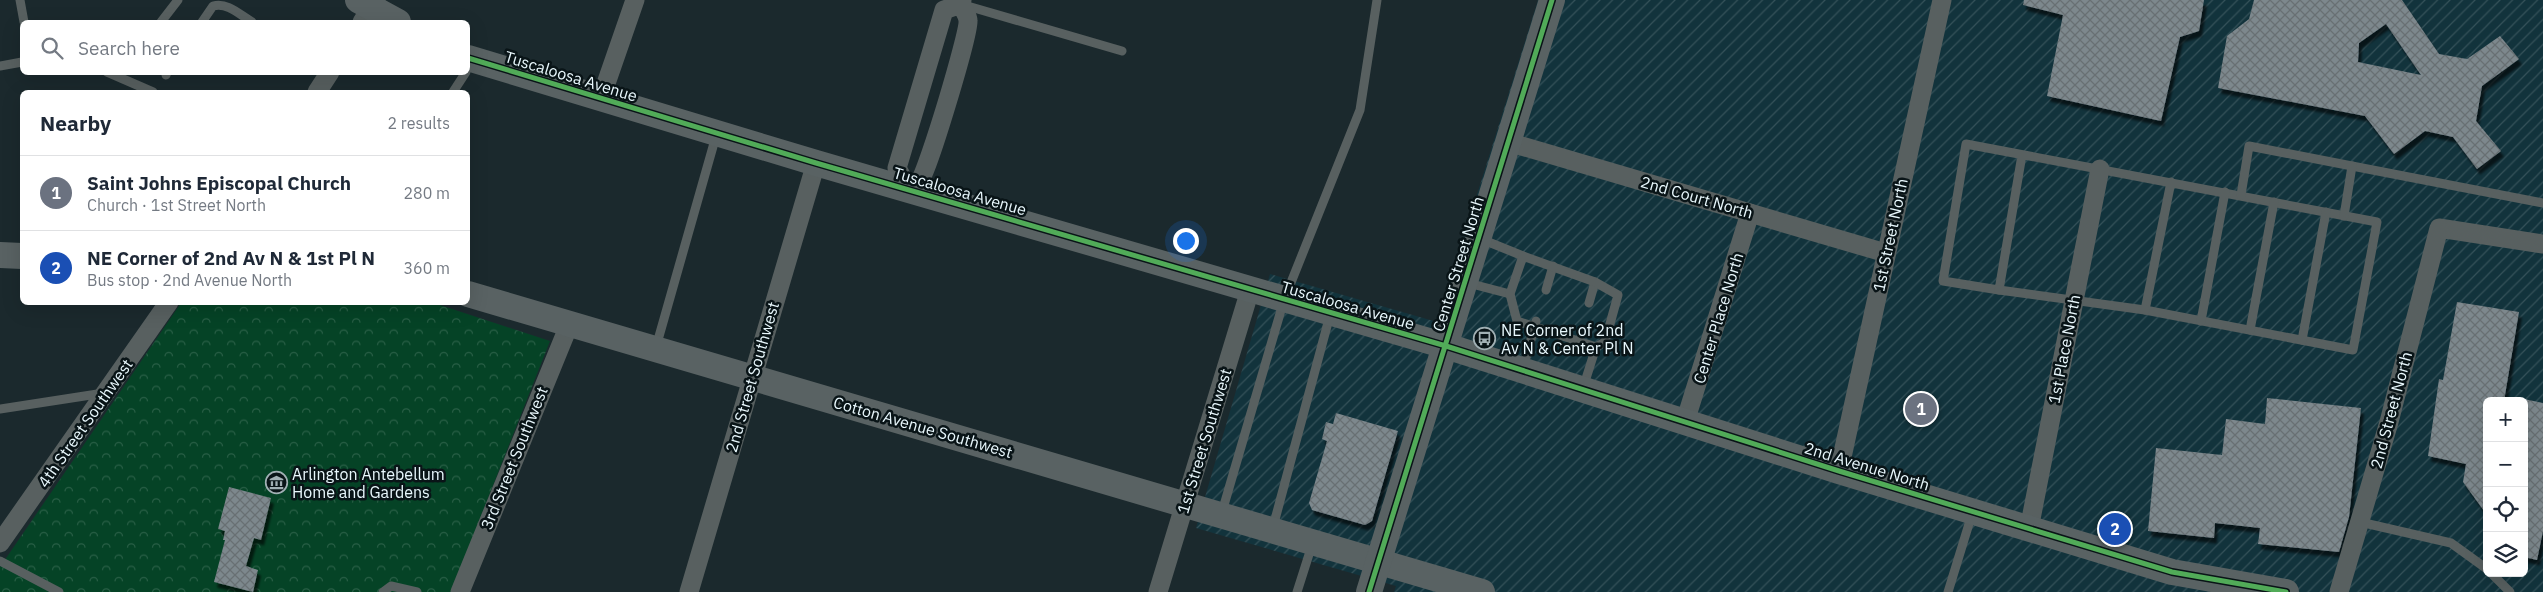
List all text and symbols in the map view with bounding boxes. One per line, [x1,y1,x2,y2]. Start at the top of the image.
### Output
search box [20,20,470,75]
icon: search [38,34,66,62]
text: Search here [78,36,180,60]
street label: Tuscaloosa Avenue [502,46,640,106]
text: Nearby [40,109,111,137]
text: 2 results [387,113,450,133]
street label: Tuscaloosa Avenue [891,162,1029,220]
text: Saint Johns Episcopal Church [87,171,351,195]
street label: 2nd Court North [1639,171,1755,223]
street label: 1st Street North [1868,177,1912,293]
text: 1 [51,183,61,203]
text: 280 m [403,183,450,203]
street label: Center Street North [1428,194,1488,334]
text: Church · 1st Street North [87,195,266,215]
your location [1173,228,1199,254]
text: NE Corner of 2nd Av N & 1st Pl N [87,246,375,270]
street label: Center Place North [1689,250,1747,386]
text: 2 [51,258,61,278]
text: 360 m [403,258,450,278]
text: Bus stop · 2nd Avenue North [87,270,292,290]
street label: Tuscaloosa Avenue [1279,276,1417,334]
street label: 1st Place North [2044,293,2084,405]
street label: 2nd Street Southwest [721,299,783,455]
place label: NE Corner of 2nd Av N & Center Pl N [1501,320,1633,358]
bus stop icon: NE Corner of 2nd Av N & Center Pl N [1473,327,1497,351]
street label: 2nd Street North [2366,349,2416,471]
street label: 4th Street Southwest [33,355,137,491]
street label: 1st Street Southwest [1172,366,1236,516]
street label: 3rd Street Southwest [476,384,552,532]
pin: 1 [1905,390,1937,428]
street label: Cotton Avenue Southwest [831,392,1015,462]
map controls [2483,397,2528,577]
button: + [2483,397,2528,442]
street label: 2nd Avenue North [1802,437,1932,495]
button: − [2483,442,2528,487]
place label: Arlington Antebellum Home and Gardens [292,464,445,502]
museum icon: Arlington Antebellum Home and Gardens [264,471,288,495]
button: locate [2483,487,2528,532]
pin: 2 [2099,510,2131,548]
button: layers [2483,532,2528,577]

